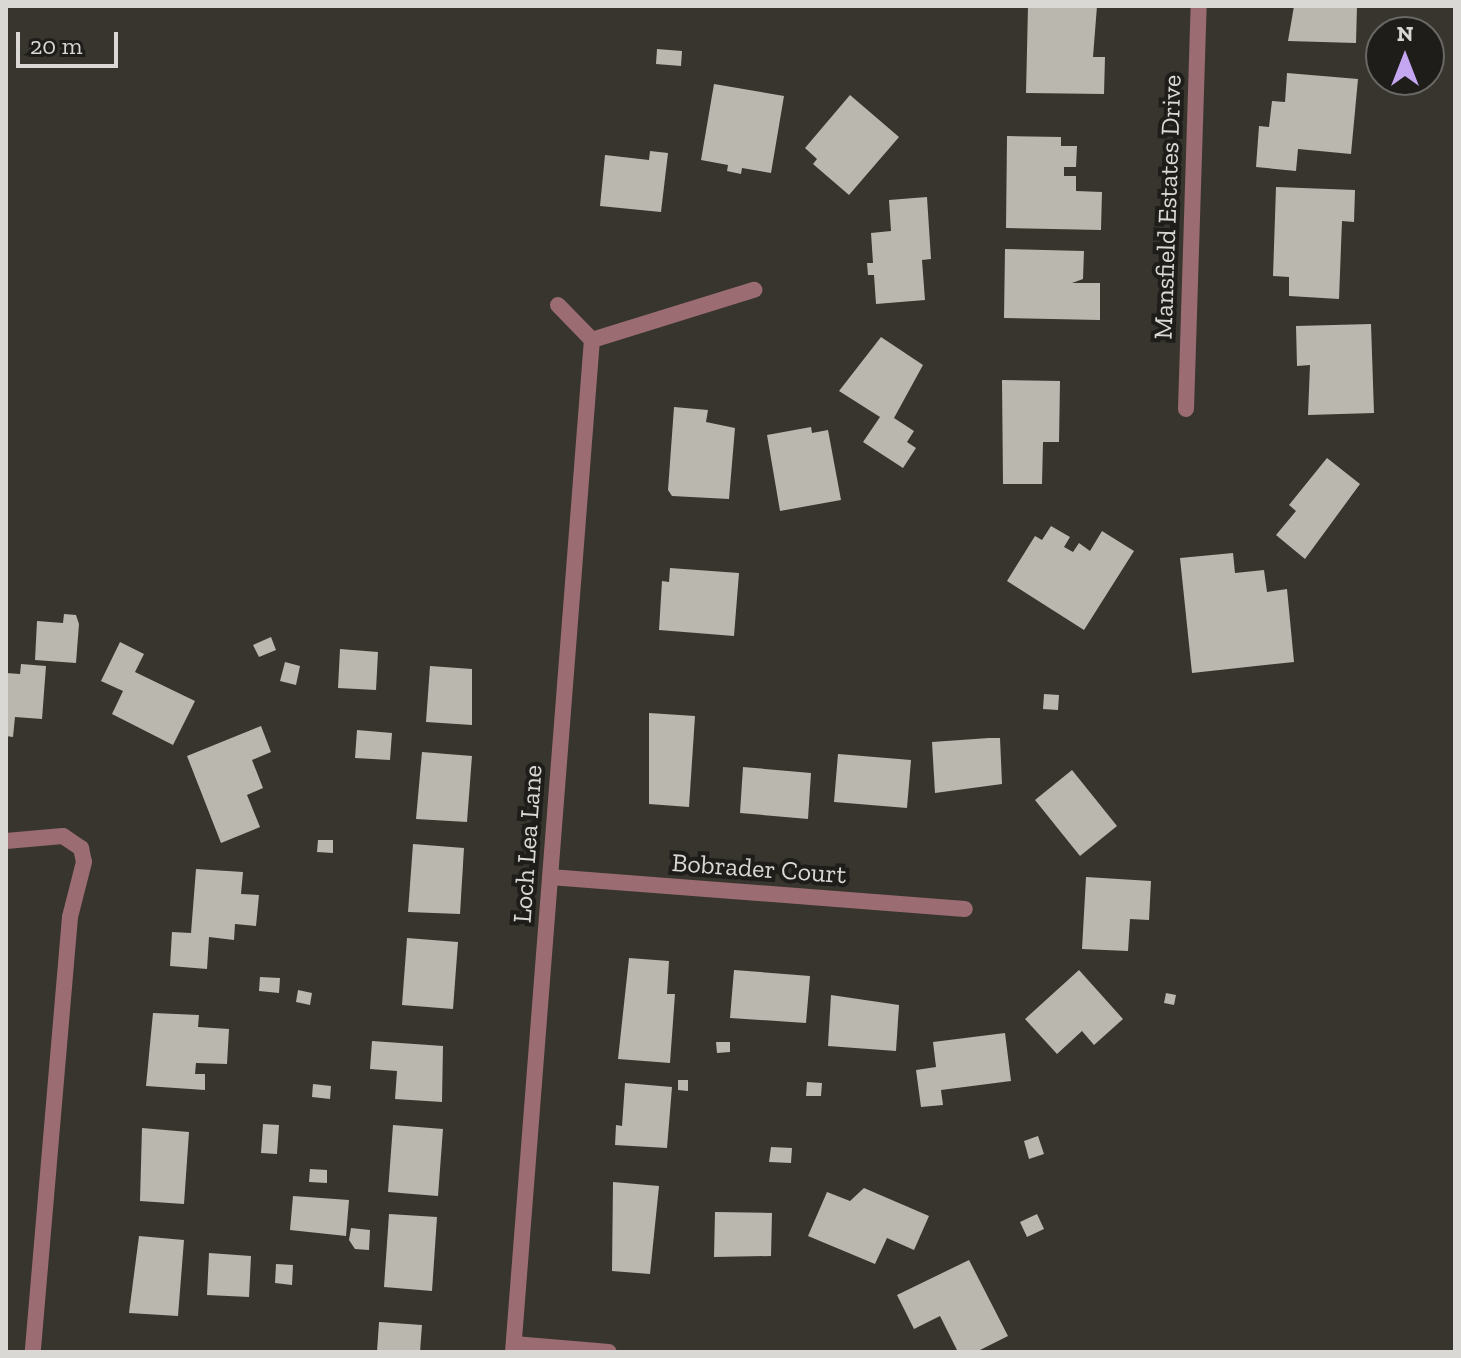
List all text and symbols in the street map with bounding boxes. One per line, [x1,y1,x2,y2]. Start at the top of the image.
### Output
scale bar [20,16,122,66]
north arrow [1365,16,1445,96]
text: N [1397,20,1413,47]
text: 20 m [30,31,82,60]
street label: Mansfield Estates Drive [1148,74,1188,340]
street label: Loch Lea Lane [507,764,549,924]
street label: Bobrader Court [671,847,847,891]

